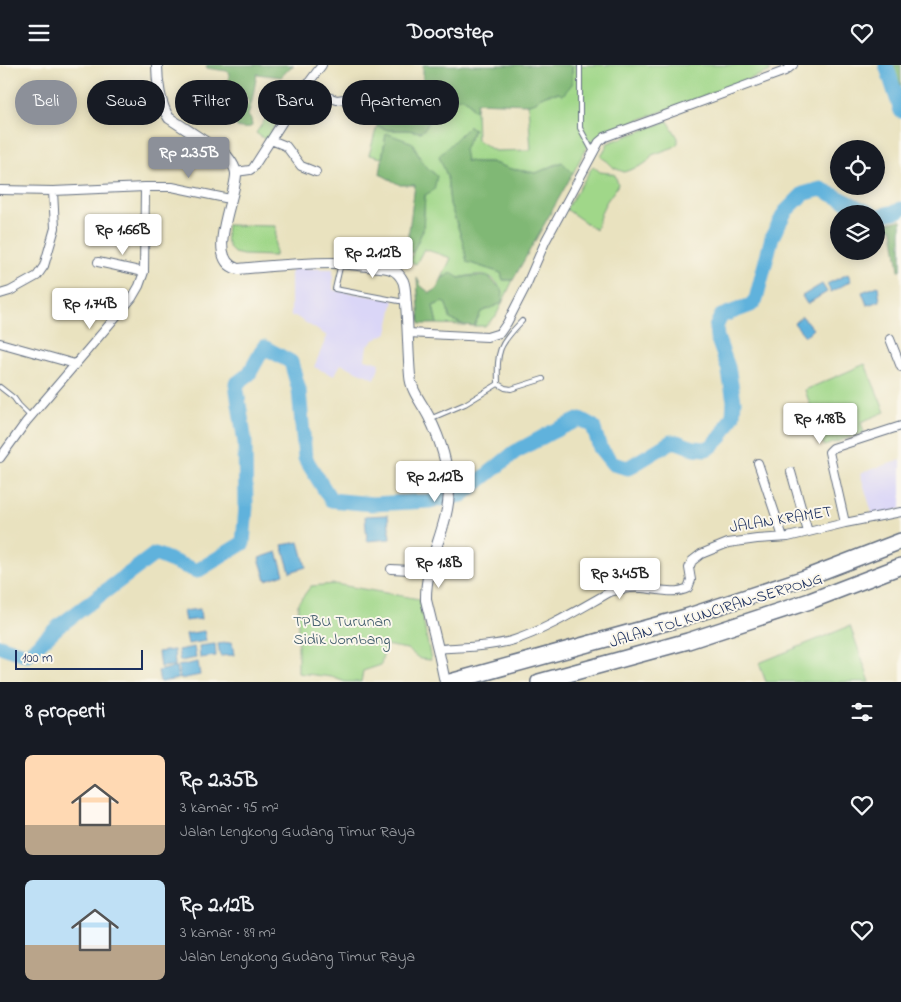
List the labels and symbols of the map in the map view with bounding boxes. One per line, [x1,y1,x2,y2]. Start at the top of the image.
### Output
pin: Rp 2.35B [137,137,241,179]
pin: Rp 1.66B [71,213,175,256]
pin: Rp 2.12B [321,237,425,279]
pin: Rp 1.74B [38,287,142,330]
pin: Rp 1.98B [768,403,872,445]
pin: Rp 2.12B [383,461,487,503]
street label: JALAN KRAMET [728,500,834,540]
pin: Rp 1.8B [393,547,485,589]
pin: Rp 3.45B [568,557,672,600]
street label: JALAN TOL KUNCIRAN–SERPONG [607,567,825,655]
park label: TPBU Turunan Sidik Jombang [293,610,391,652]
scale bar [15,647,142,670]

